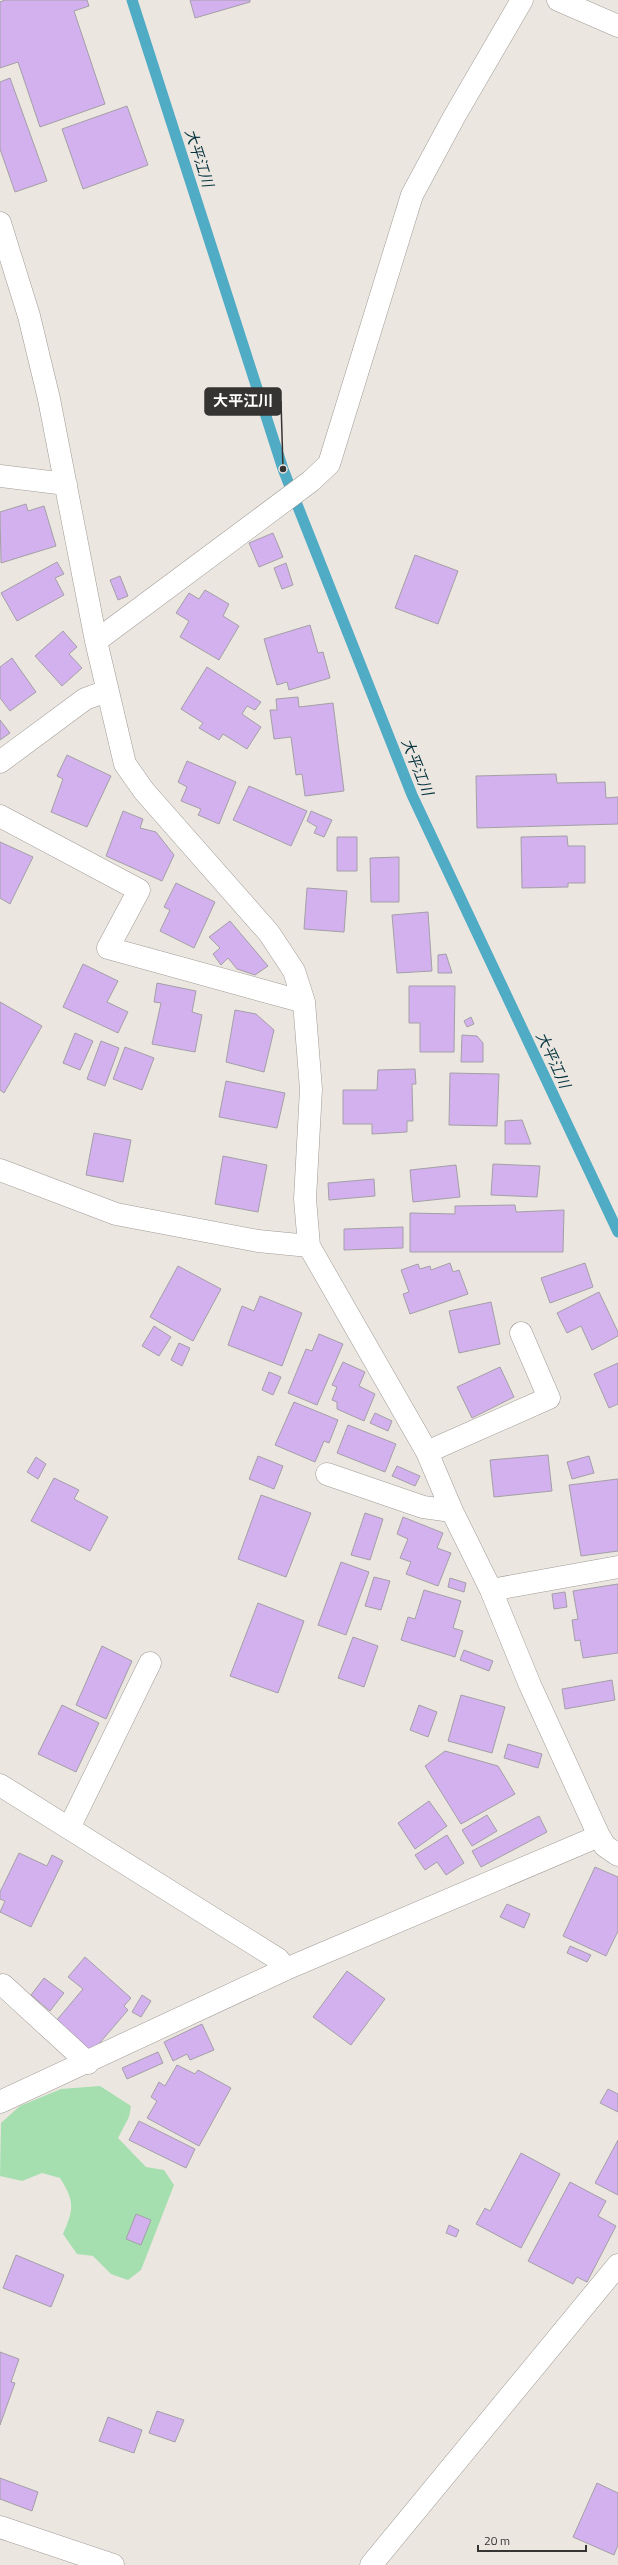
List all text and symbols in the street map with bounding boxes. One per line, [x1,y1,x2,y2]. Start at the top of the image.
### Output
water label: 大平江川 [179,126,220,192]
callout: 大平江川 [205,388,281,415]
text: 大平江川 [213,389,273,412]
water label: 大平江川 [396,735,440,801]
water label: 大平江川 [530,1028,577,1094]
scale bar [478,2527,586,2553]
text: 20 m [484,2531,510,2550]

